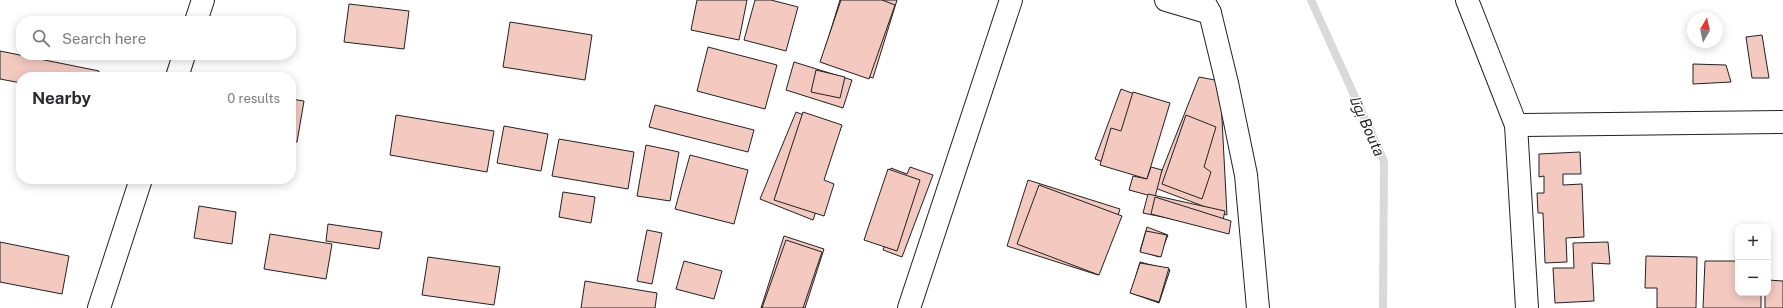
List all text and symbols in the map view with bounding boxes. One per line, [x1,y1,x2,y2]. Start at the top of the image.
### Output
north arrow [1687,12,1723,48]
search box [16,16,296,60]
icon: search [30,27,52,49]
text: Search here [62,30,146,47]
text: Nearby [32,88,91,108]
text: 0 results [227,91,280,106]
water label: بوتا Bouta [1346,93,1388,159]
map controls [1735,224,1771,296]
button: + [1735,224,1771,260]
button: − [1735,260,1771,296]

